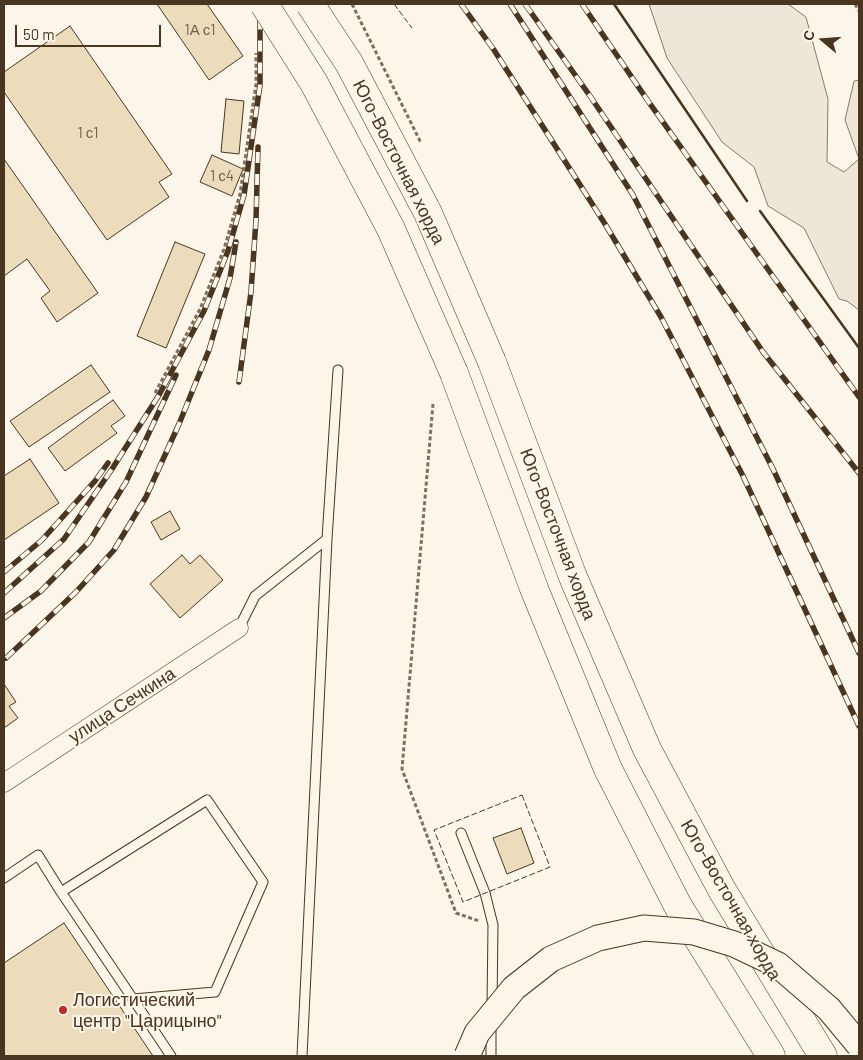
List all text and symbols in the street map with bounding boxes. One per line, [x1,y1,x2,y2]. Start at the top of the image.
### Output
scale bar [18,15,164,47]
north arrow [798,15,848,65]
house number: 1А с1 [184,21,216,39]
text: 50 m [23,25,55,43]
text: С [799,28,818,43]
street label: Юго-Восточная хорда [348,76,450,248]
house number: 1 с1 [78,124,98,142]
house number: 1 с4 [210,167,234,185]
street label: Юго-Восточная хорда [515,445,601,623]
street label: улица Сечкина [65,663,179,747]
street label: Юго-Восточная хорда [676,816,786,984]
place label: Логистический центр "Царицыно" [73,989,221,1032]
marker: Логистический центр "Царицыно" [57,1004,69,1016]

